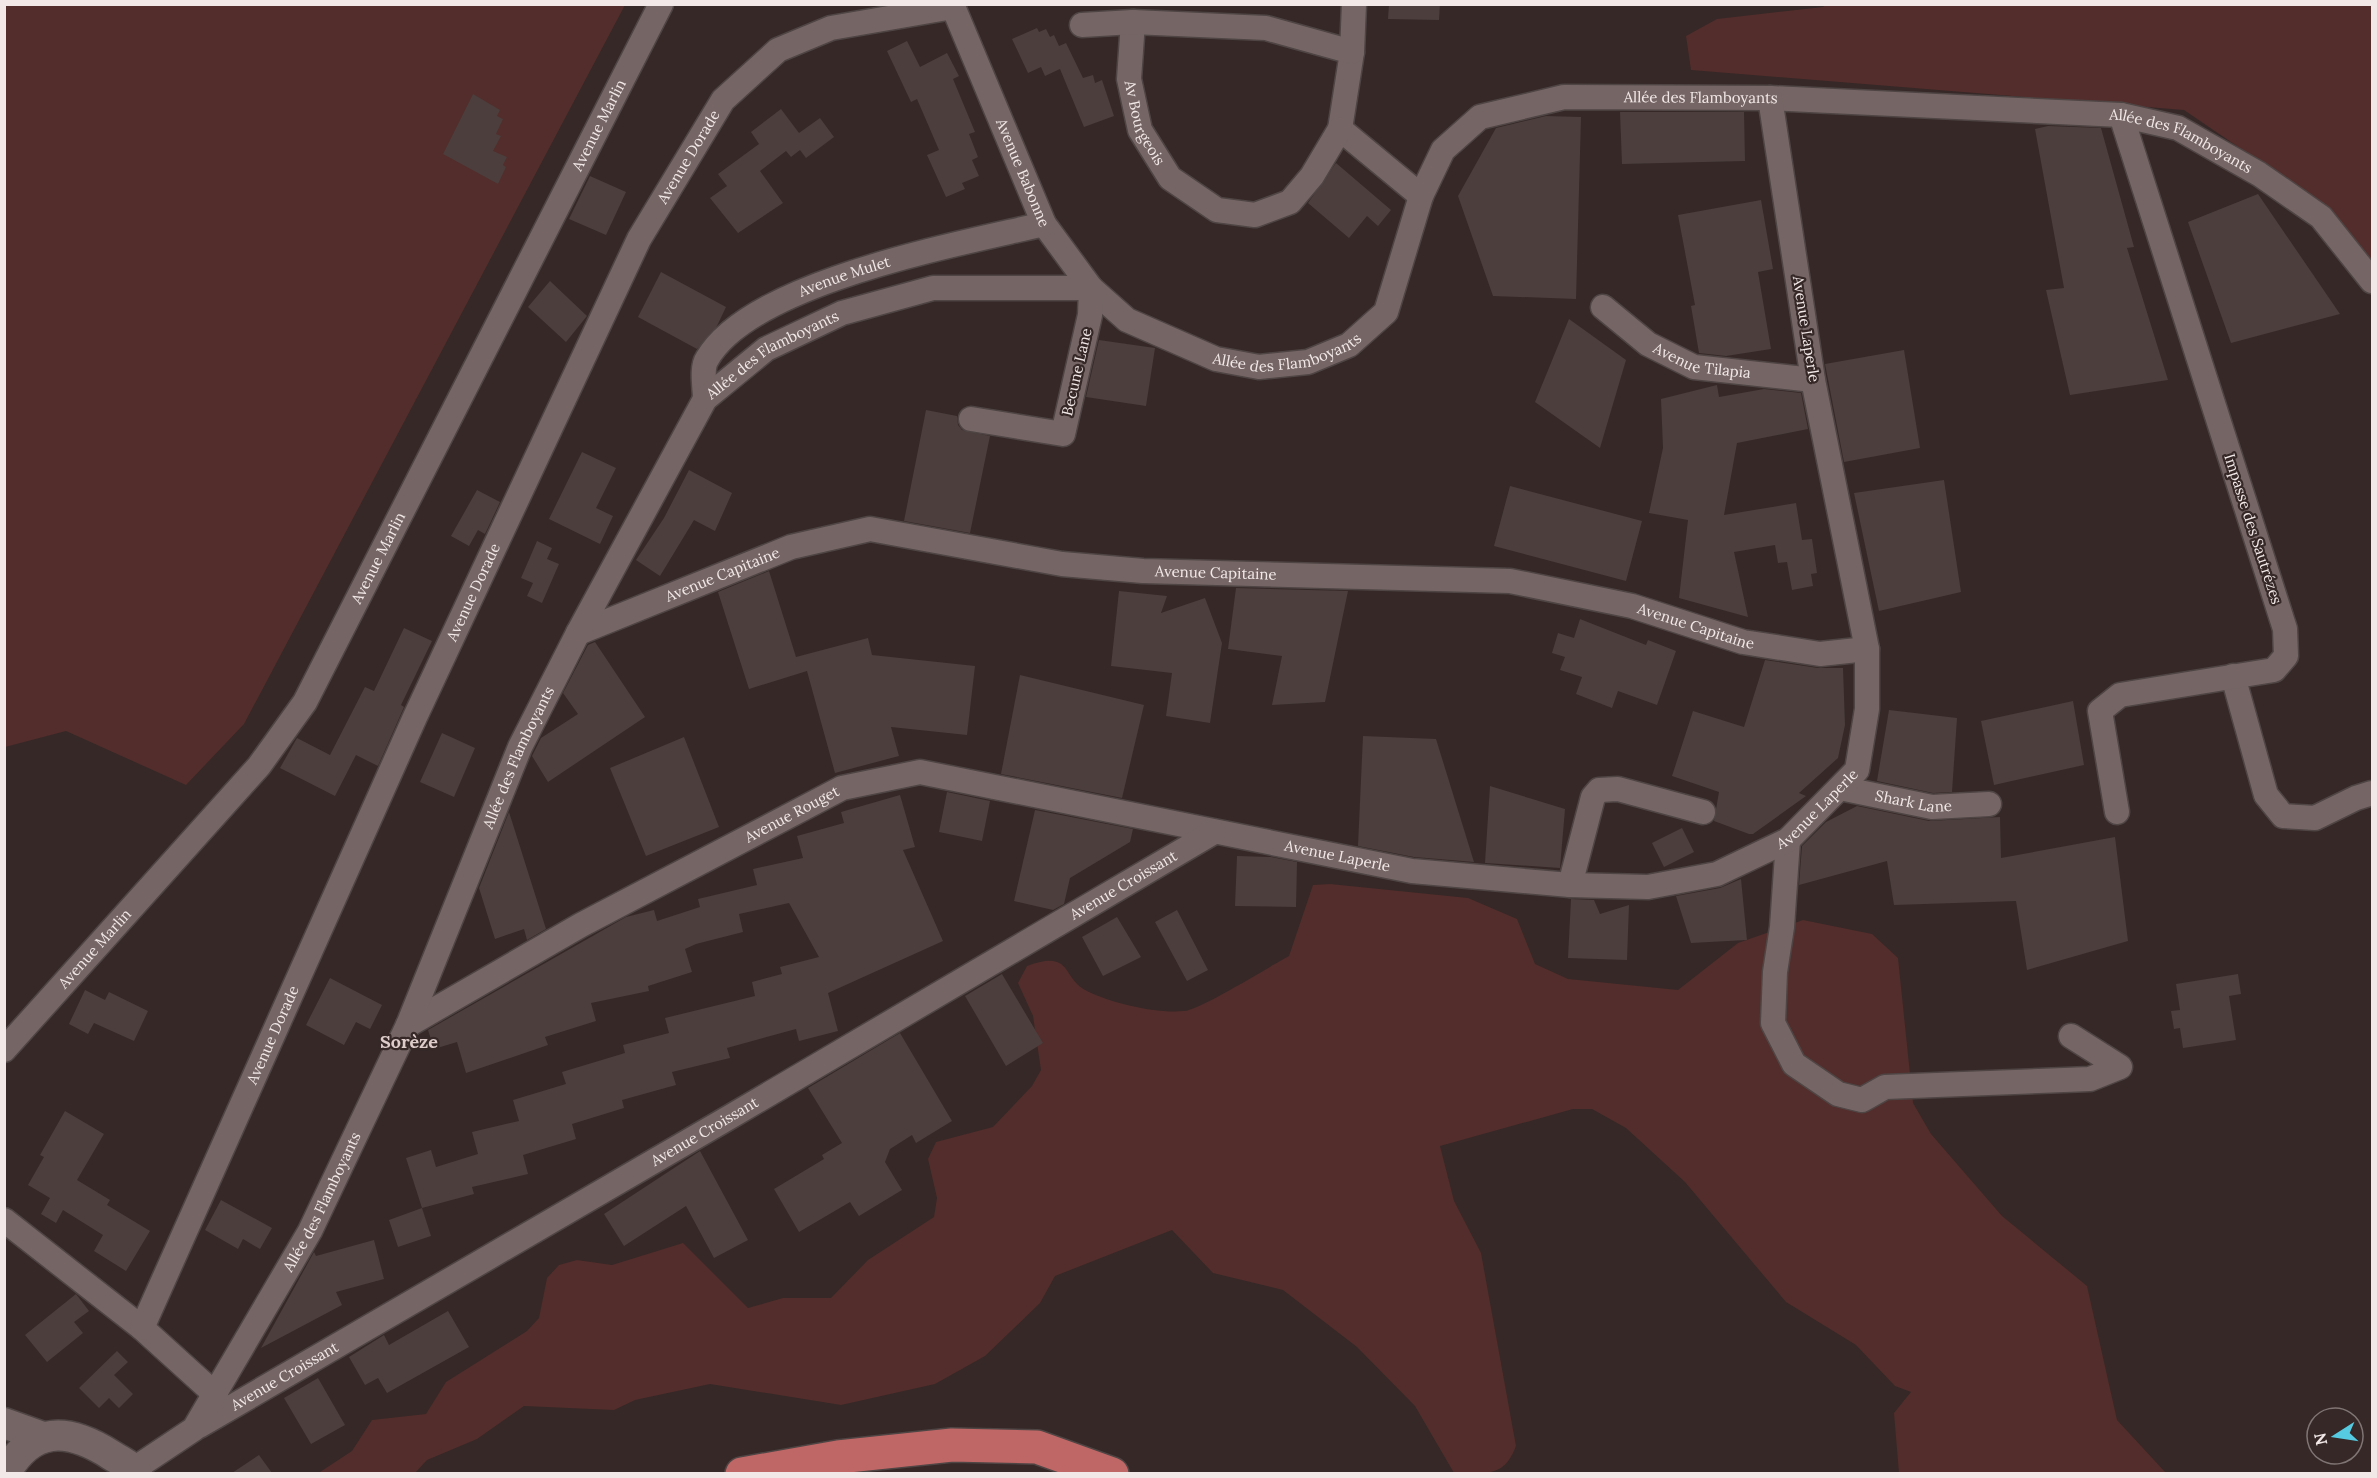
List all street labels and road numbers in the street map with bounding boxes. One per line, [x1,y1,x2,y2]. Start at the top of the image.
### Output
street label: Avenue Marlin [567,76,630,175]
street label: Av Bourgeois [1120,78,1170,169]
street label: Allée des Flamboyants [1623,87,1778,107]
street label: Allée des Flamboyants [2108,104,2256,177]
street label: Avenue Dorade [652,106,724,208]
street label: Avenue Babonne [992,115,1054,230]
street label: Avenue Mulet [794,252,892,301]
street label: Avenue Laperle [1789,273,1824,383]
street label: Allée des Flamboyants [701,306,842,404]
street label: Becune Lane [1057,326,1096,418]
street label: Allée des Flamboyants [1210,329,1365,376]
street label: Avenue Tilapia [1649,338,1752,382]
street label: Impasse des Sautrézes [2220,451,2287,607]
street label: Avenue Marlin [346,509,409,608]
street label: Avenue Dorade [441,540,504,645]
street label: Avenue Capitaine [662,543,782,606]
street label: Avenue Capitaine [1154,561,1277,584]
street label: Avenue Capitaine [1634,598,1756,653]
street label: Allée des Flamboyants [478,683,558,832]
street label: Avenue Laperle [1773,765,1862,853]
street label: Avenue Rouget [740,781,842,847]
street label: Shark Lane [1874,786,1952,816]
street label: Avenue Laperle [1282,835,1392,875]
street label: Avenue Croissant [1065,846,1180,924]
street label: Avenue Marlin [53,905,135,993]
street label: Avenue Dorade [242,982,303,1088]
street label: Avenue Croissant [646,1092,762,1170]
street label: Allée des Flamboyants [278,1129,365,1276]
street label: Avenue Croissant [226,1337,342,1415]

